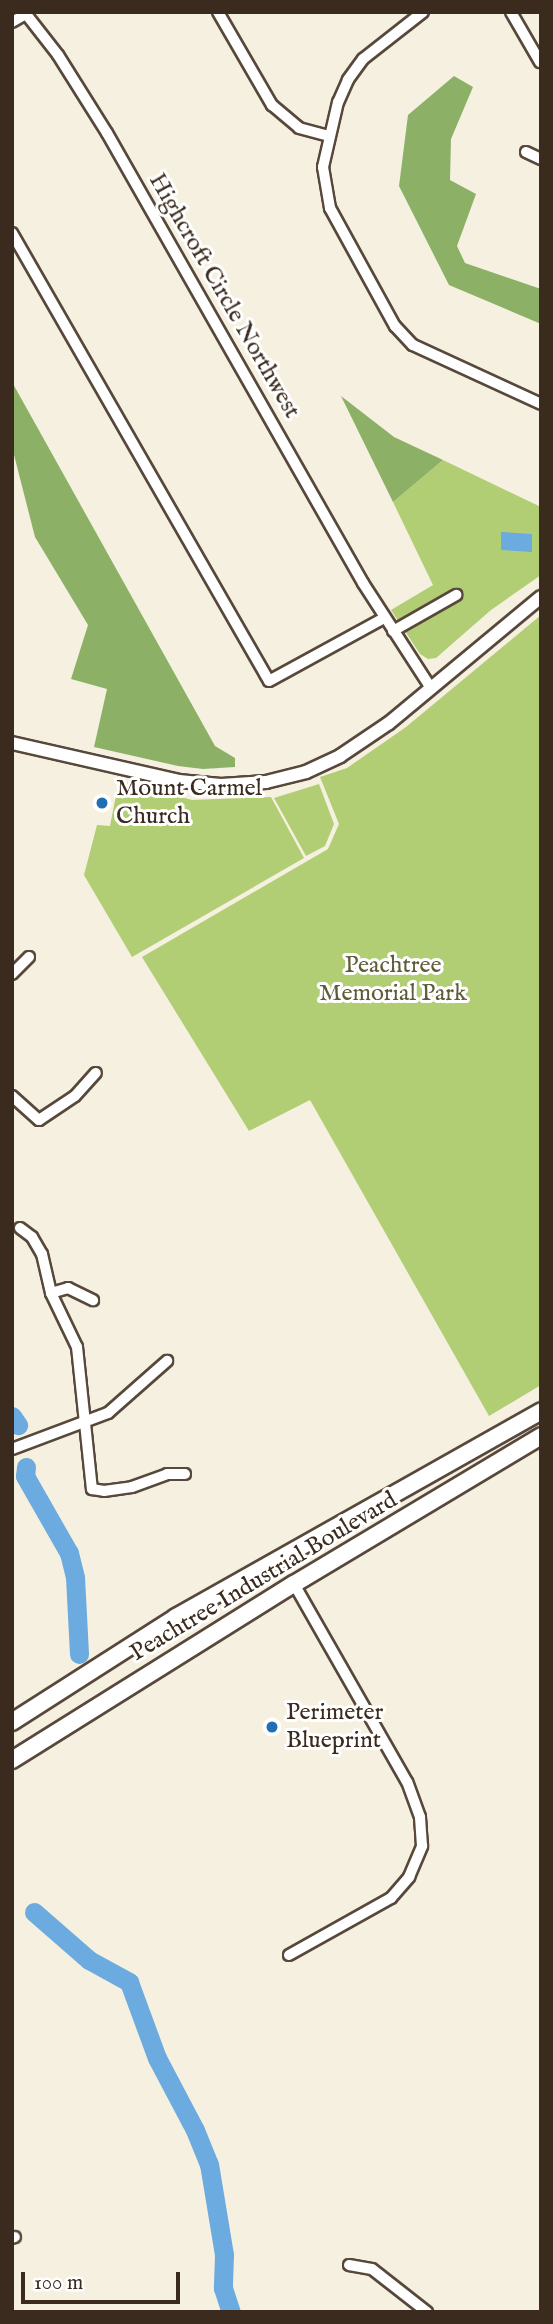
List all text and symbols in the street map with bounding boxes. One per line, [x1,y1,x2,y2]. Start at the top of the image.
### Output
street label: Highcroft Circle Northwest [142,168,306,424]
place label: Mount Carmel Church [116,775,262,831]
marker: Mount Carmel Church [94,795,110,811]
park label: Peachtree Memorial Park [319,952,467,1008]
street label: Peachtree Industrial Boulevard [125,1486,403,1668]
place label: Perimeter Blueprint [286,1699,383,1755]
marker: Perimeter Blueprint [264,1719,280,1735]
scale bar [24,2258,184,2302]
text: 100 m [34,2270,83,2297]

